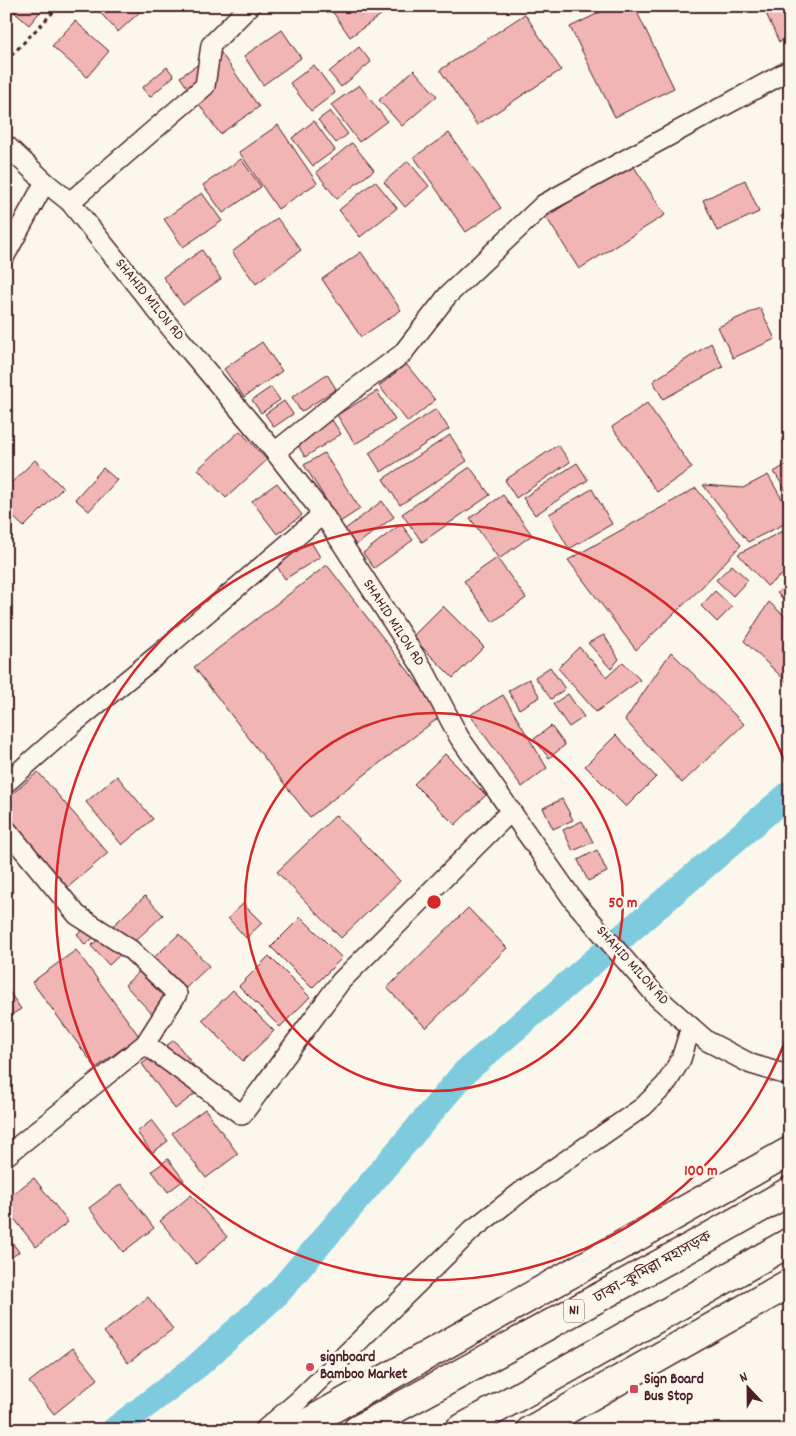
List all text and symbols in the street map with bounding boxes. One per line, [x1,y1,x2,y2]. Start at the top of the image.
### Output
street label: SHAHID MILON RD [109,254,189,346]
street label: SHAHID MILON RD [357,575,430,671]
centre of rings [425,893,443,911]
text: 50 m [609,893,637,915]
street label: SHAHID MILON RD [590,921,674,1011]
text: 100 m [684,1161,718,1183]
street label: ঢাকা–কুমিল্লা মহাসড়ক [589,1226,717,1310]
road number: N1 [564,1300,584,1322]
place label: signboard Bamboo Market [320,1347,408,1386]
marker: signboard Bamboo Market [304,1361,316,1373]
north arrow [724,1364,774,1414]
text: N [737,1367,751,1388]
place label: Sign Board Bus Stop [644,1369,704,1408]
marker: Sign Board Bus Stop [628,1383,640,1395]

